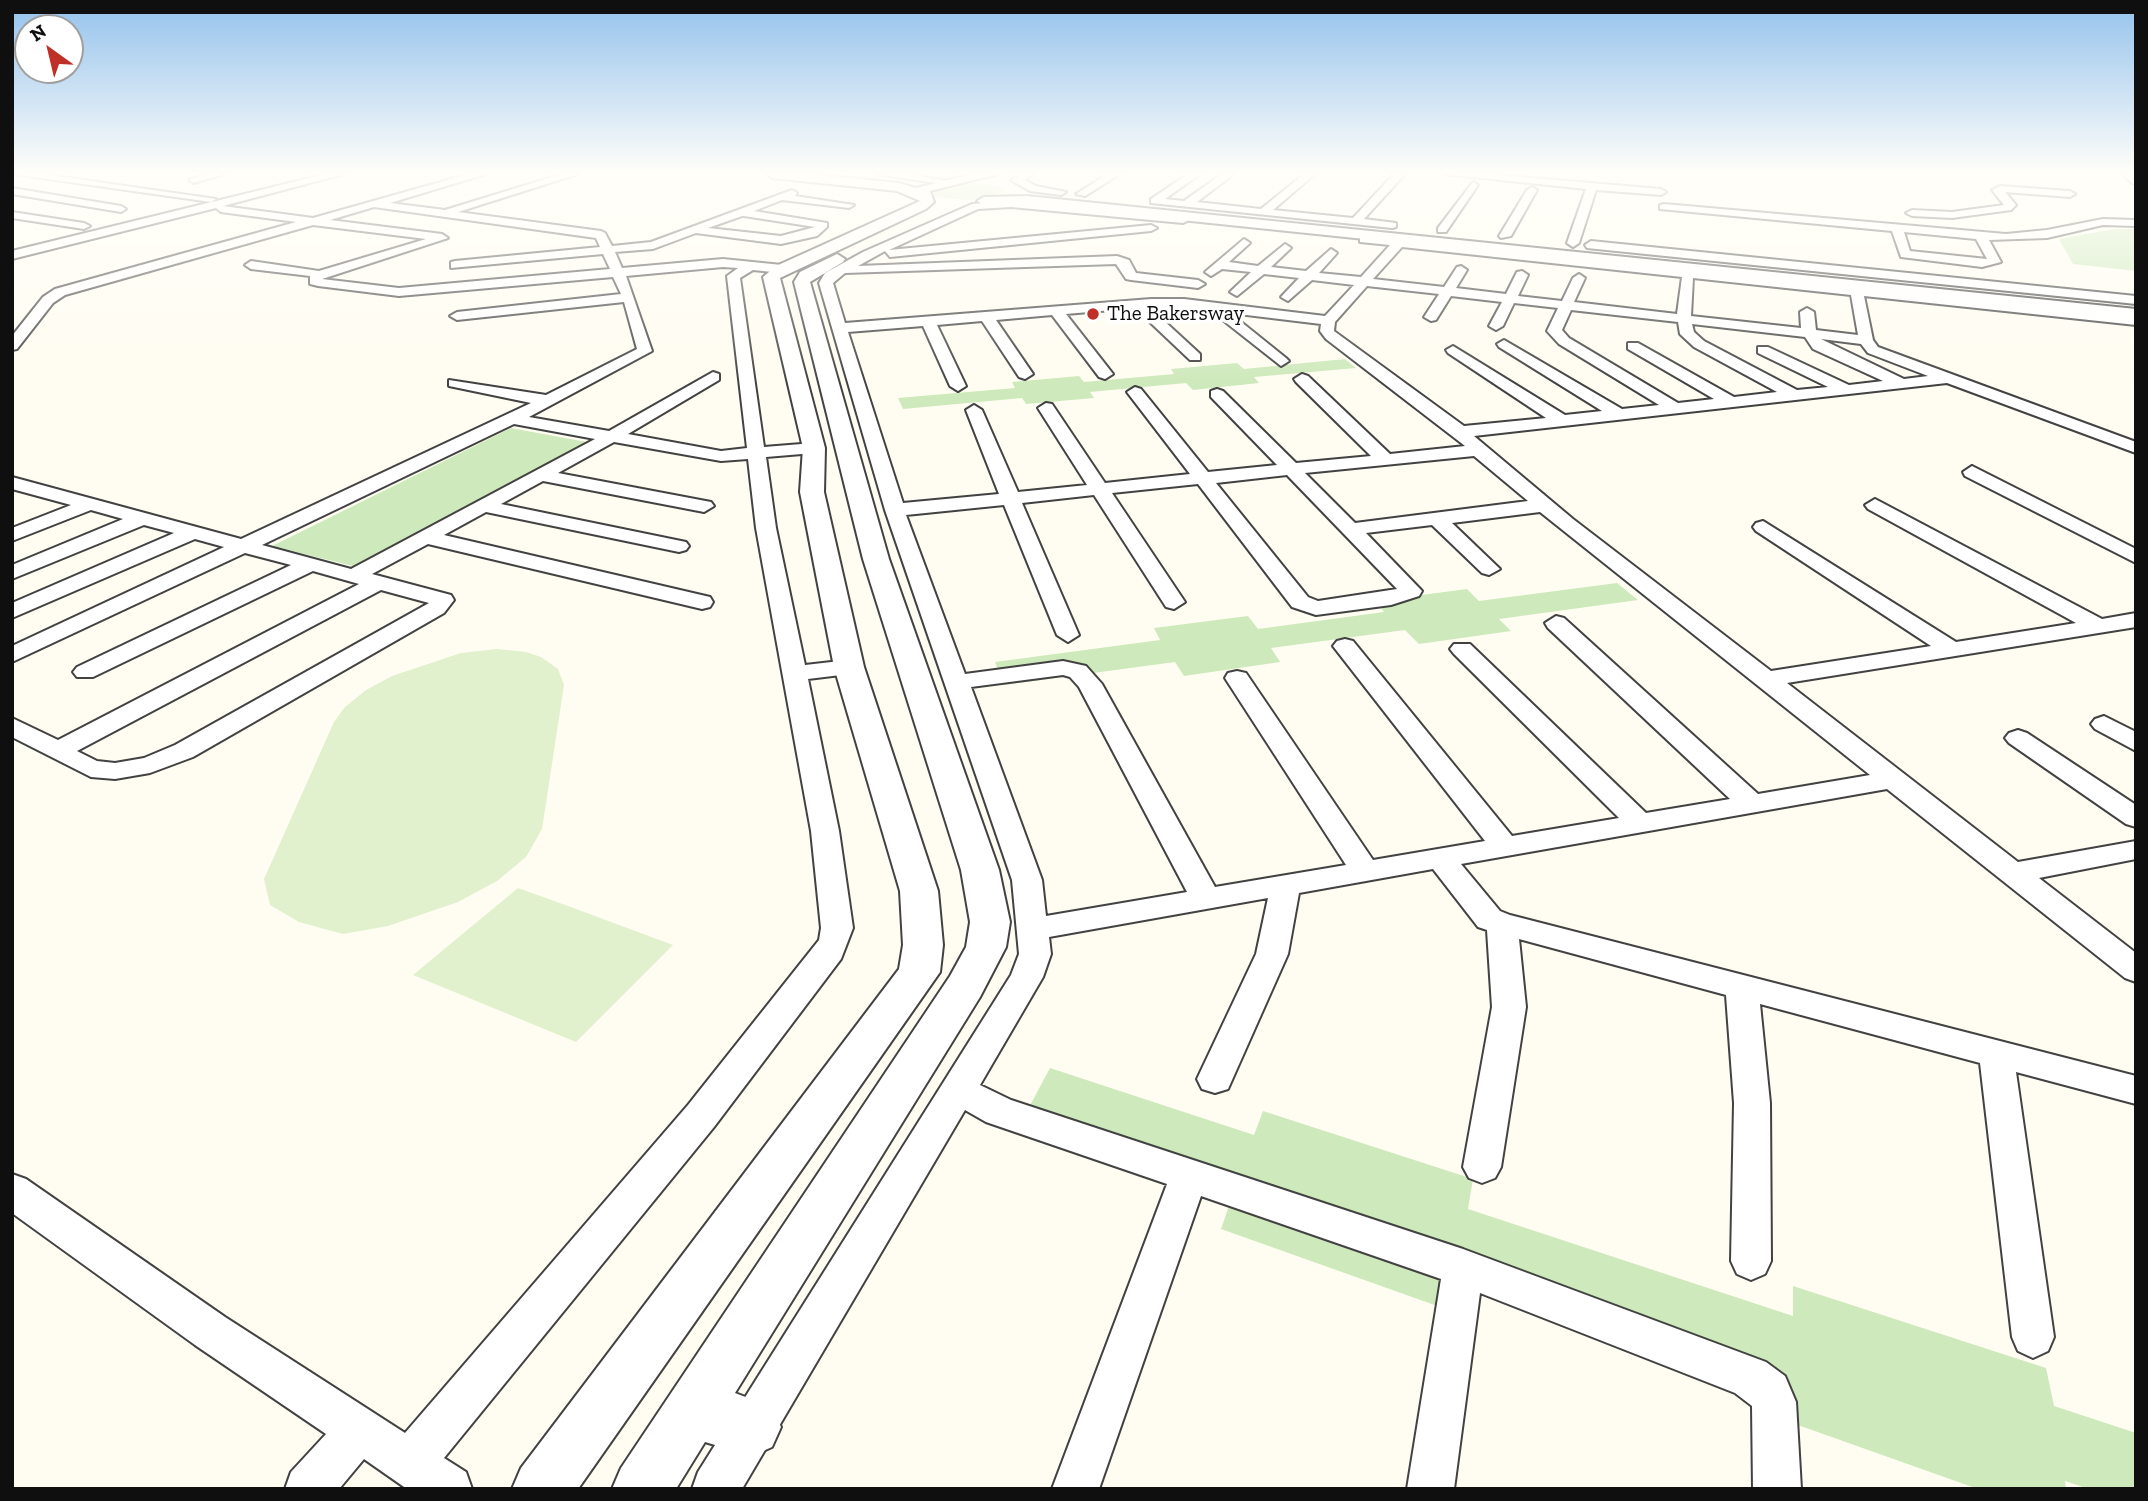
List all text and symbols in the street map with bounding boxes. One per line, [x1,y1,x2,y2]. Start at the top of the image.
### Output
north arrow [14,14,84,84]
text: N [26,19,51,46]
place label: The Bakersway [1107,301,1244,327]
marker: The Bakersway [1085,306,1101,322]

